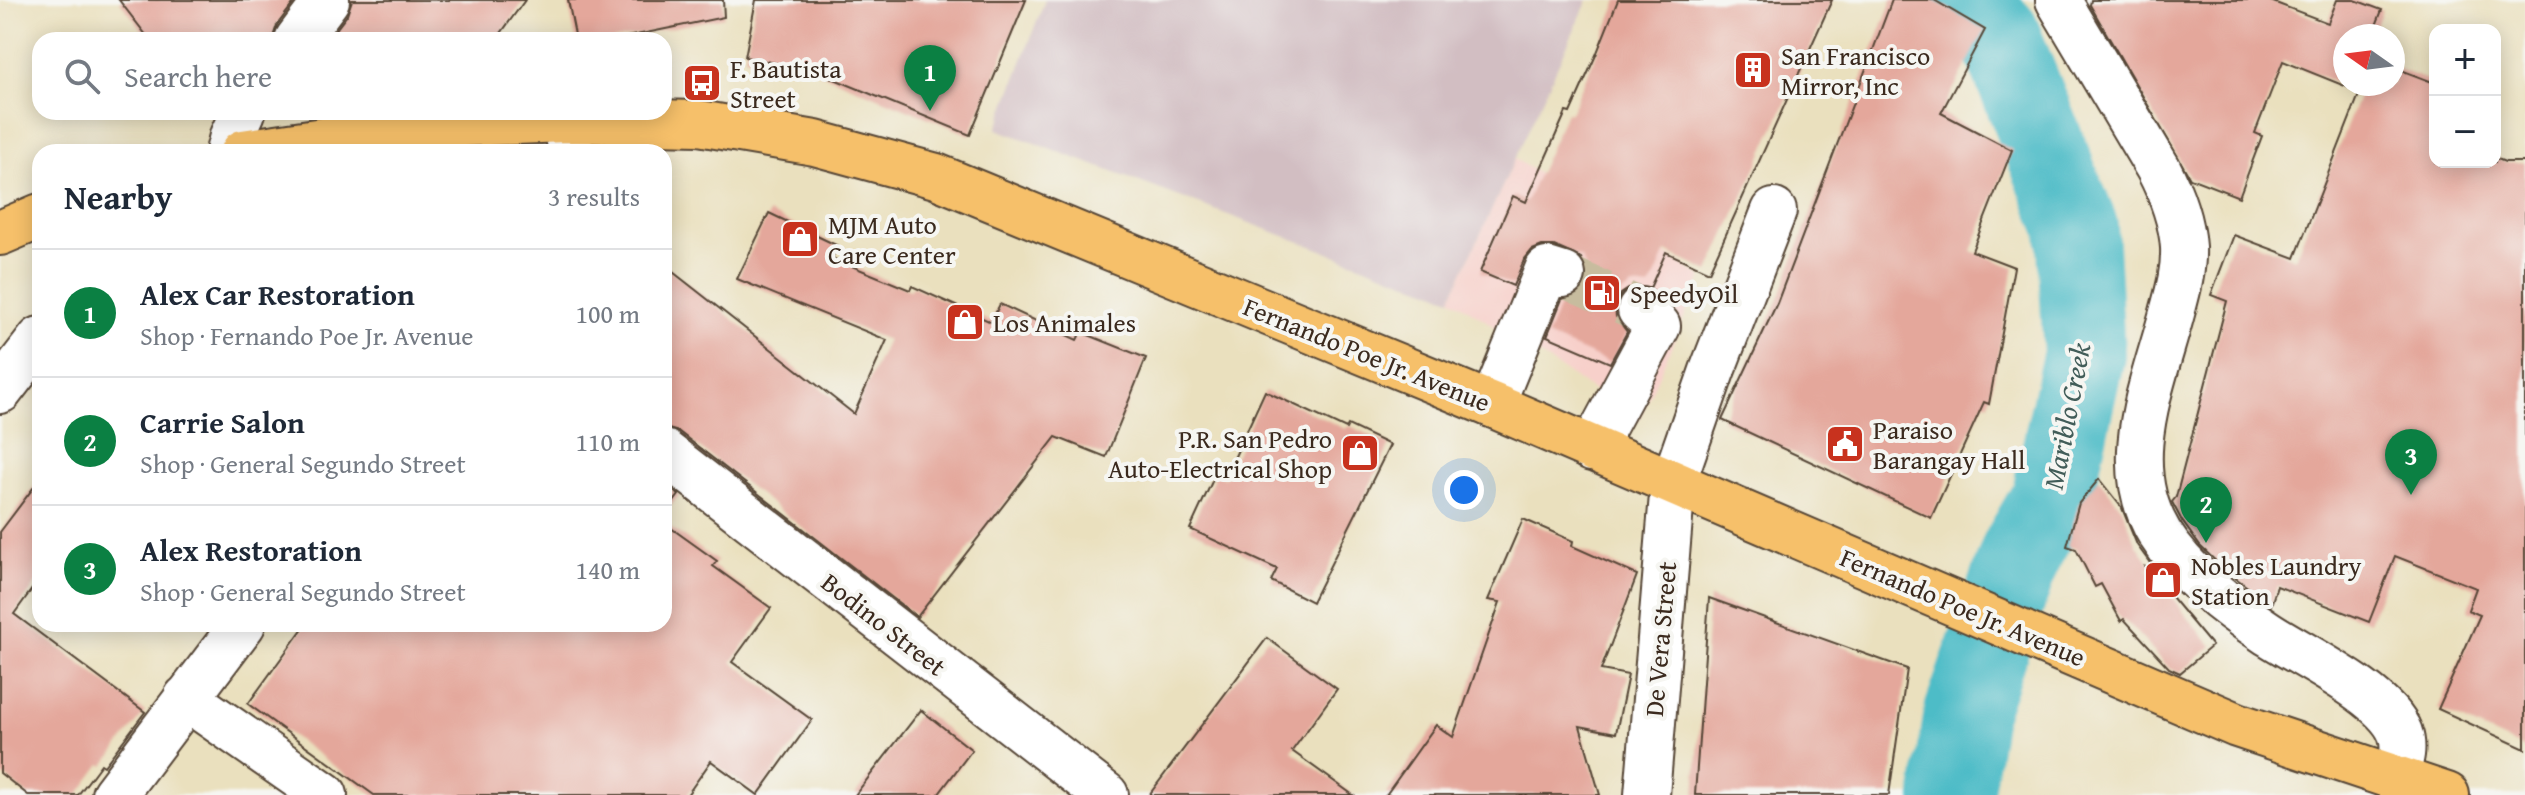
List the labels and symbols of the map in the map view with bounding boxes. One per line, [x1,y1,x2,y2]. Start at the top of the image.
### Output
north arrow [2333,24,2405,96]
place label: San Francisco Mirror, Inc [1781,36,1930,105]
pin: 1 [904,45,956,111]
place label: F. Bautista Street [730,49,842,118]
building icon: San Francisco Mirror, Inc [1732,49,1774,91]
bus stop icon: F. Bautista Street [681,62,723,104]
place label: MJM Auto Care Center [828,205,956,274]
shop icon: MJM Auto Care Center [779,218,821,260]
fuel station icon: SpeedyOil [1581,272,1623,314]
place label: SpeedyOil [1630,274,1738,313]
street label: Fernando Poe Jr. Avenue [1238,287,1496,421]
shop icon: Los Animales [944,301,986,343]
place label: Los Animales [993,303,1136,342]
water label: Mariblo Creek [2032,339,2100,493]
place label: Paraiso Barangay Hall [1873,410,2025,479]
place label: P.R. San Pedro Auto-Electrical Shop [1108,419,1332,488]
public building icon: Paraiso Barangay Hall [1824,423,1866,465]
pin: 3 [2385,429,2437,495]
shop icon: P.R. San Pedro Auto-Electrical Shop [1339,432,1381,474]
your location [1444,470,1484,510]
pin: 2 [2180,477,2232,543]
street label: Fernando Poe Jr. Avenue [1834,538,2092,676]
place label: Nobles Laundry Station [2191,546,2361,615]
shop icon: Nobles Laundry Station [2142,559,2184,601]
street label: De Vera Street [1634,560,1686,718]
street label: Bodino Street [813,563,955,685]

